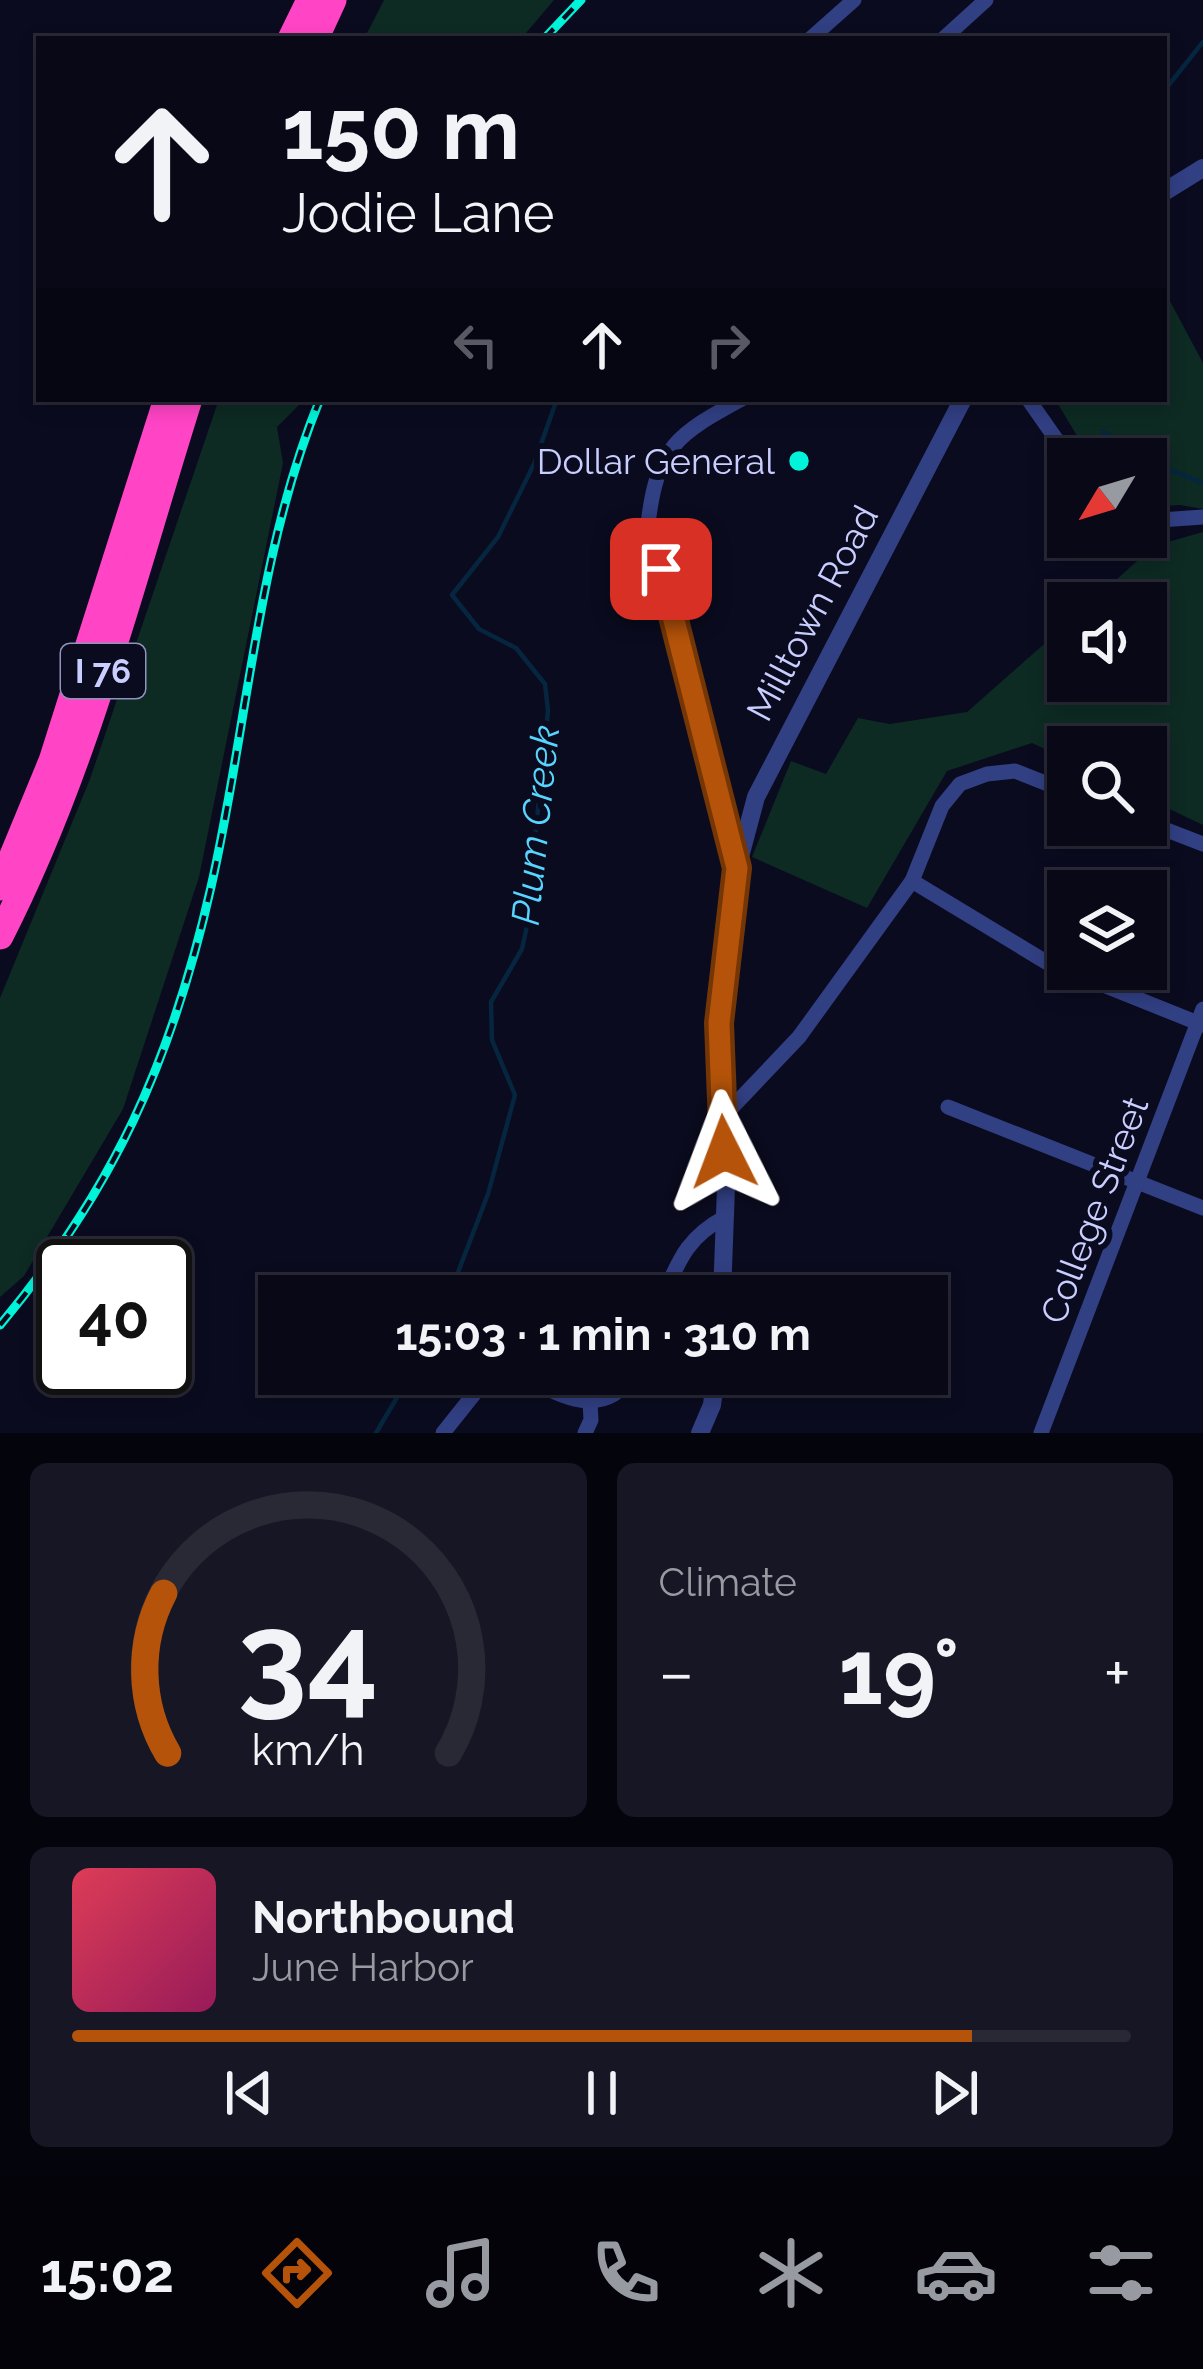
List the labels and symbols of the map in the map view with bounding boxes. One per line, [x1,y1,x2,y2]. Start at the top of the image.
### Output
north arrow [1047,438,1167,558]
place label: Dollar General [537,440,775,482]
marker: Dollar General [786,448,812,474]
street label: Milltown Road [738,498,886,728]
pin [610,518,712,620]
road number: I 76 [61,644,145,698]
water label: Plum Creek [502,723,568,927]
position arrow [661,1089,787,1215]
street label: College Street [1032,1091,1156,1329]
speed limit sign: 40 [36,1239,192,1395]

